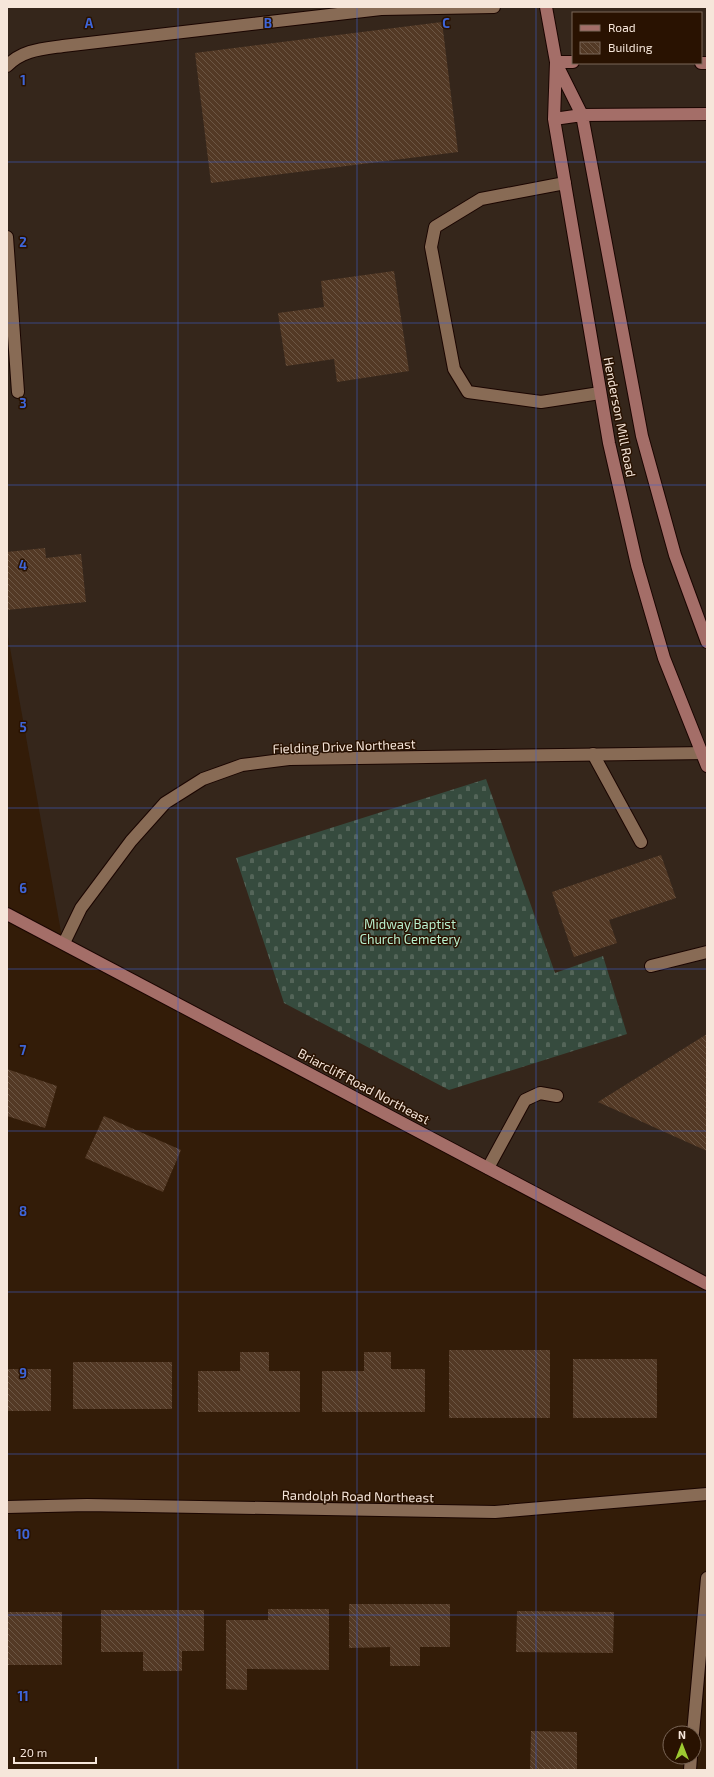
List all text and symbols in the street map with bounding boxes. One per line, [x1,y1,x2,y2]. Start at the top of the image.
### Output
legend [572,12,702,64]
text: A [85,15,94,31]
text: B [264,15,272,31]
text: C [442,15,450,31]
text: Road [608,20,636,34]
text: Building [608,40,653,54]
text: 1 [20,72,26,88]
text: 2 [19,234,27,250]
street label: Henderson Mill Road [600,356,640,478]
text: 3 [19,395,27,411]
text: 4 [19,557,27,573]
text: 5 [19,719,27,735]
street label: Fielding Drive Northeast [272,736,416,756]
text: 6 [19,880,27,896]
park label: Midway Baptist Church Cemetery [359,916,461,947]
text: 7 [20,1042,27,1058]
street label: Briarcliff Road Northeast [295,1044,433,1128]
text: 8 [19,1203,27,1219]
text: 9 [19,1365,27,1381]
street label: Randolph Road Northeast [282,1487,434,1505]
text: 10 [16,1526,30,1542]
text: 11 [17,1688,29,1704]
north arrow [662,1725,702,1765]
text: N [678,1728,686,1741]
scale bar [14,1739,96,1765]
text: 20 m [20,1745,47,1759]

